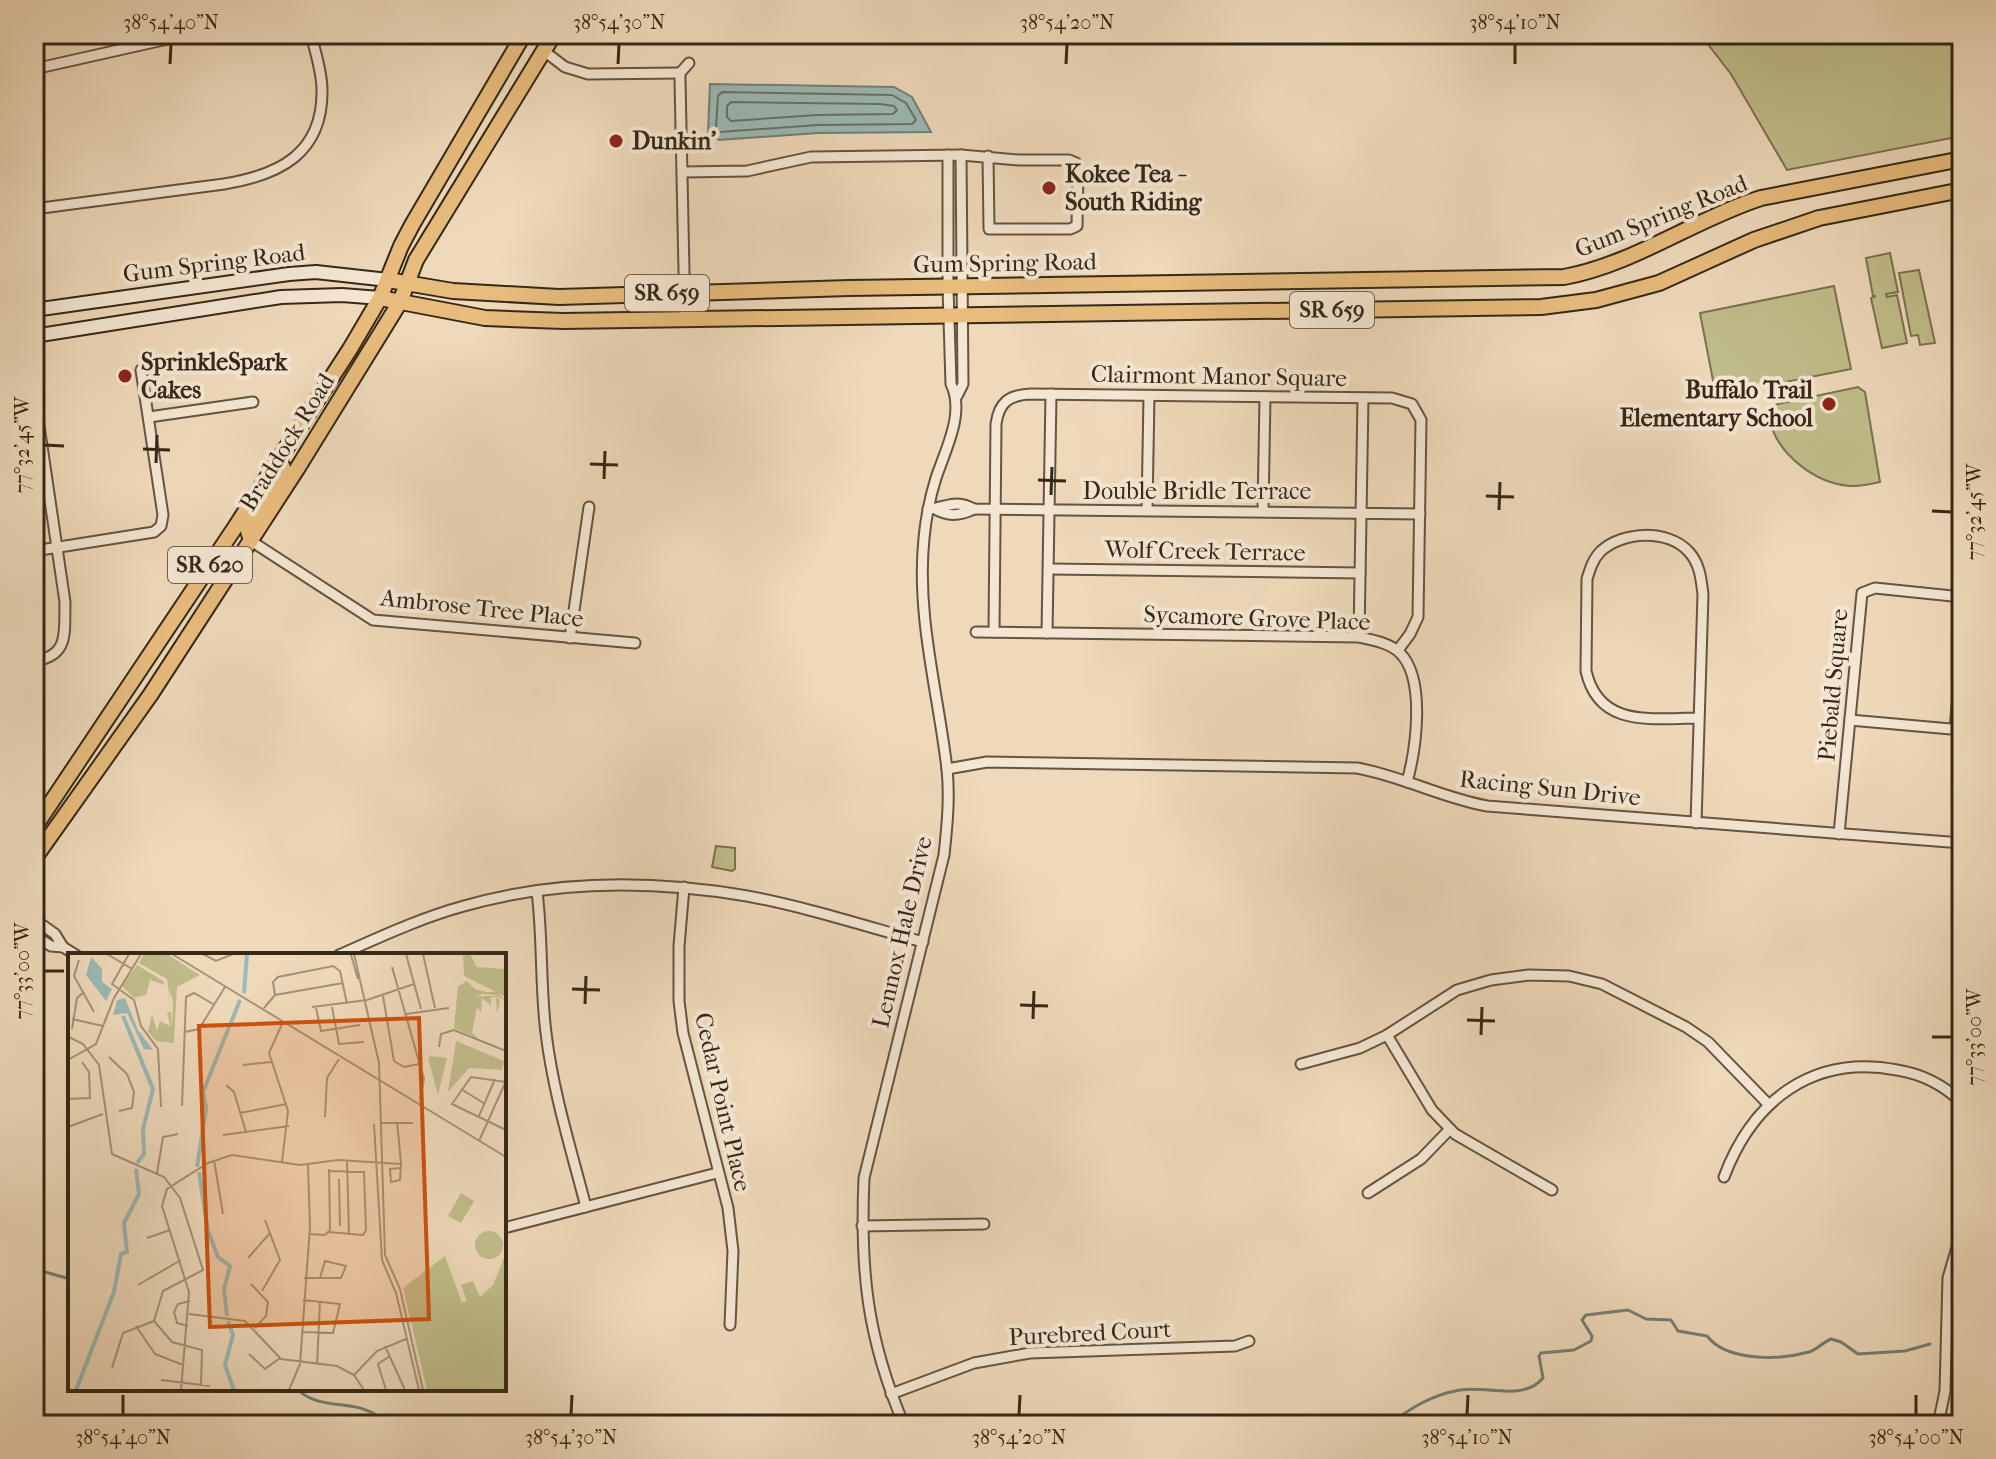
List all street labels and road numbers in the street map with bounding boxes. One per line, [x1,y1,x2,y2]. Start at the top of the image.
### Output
street label: Gum Spring Road [1571,168,1752,263]
street label: Gum Spring Road [121,238,308,288]
street label: Gum Spring Road [913,247,1098,279]
road number: SR 659 [625,275,709,311]
road number: SR 659 [1290,292,1374,328]
street label: Clairmont Manor Square [1091,360,1347,392]
street label: Braddock Road [234,367,341,516]
street label: Double Bridle Terrace [1083,477,1312,505]
street label: Wolf Creek Terrace [1103,535,1306,567]
road number: SR 620 [168,547,252,583]
street label: Ambrose Tree Place [378,583,585,633]
street label: Sycamore Grove Place [1143,600,1371,636]
street label: Piebald Square [1812,607,1854,762]
street label: Racing Sun Drive [1458,765,1642,811]
street label: Lennox Hale Drive [866,833,938,1031]
street label: Cedar Point Place [689,1010,757,1194]
street label: Purebred Court [1008,1315,1173,1351]

